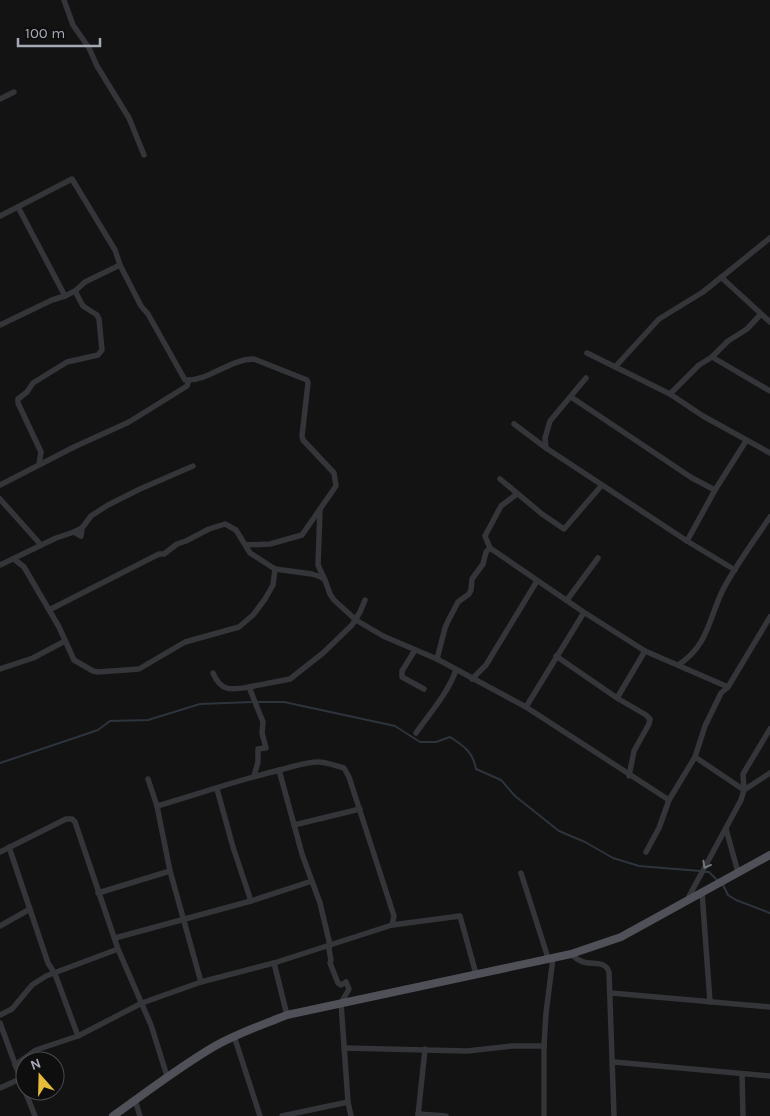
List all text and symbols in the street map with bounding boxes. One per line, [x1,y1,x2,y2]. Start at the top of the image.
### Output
scale bar [18,15,100,47]
text: 100 m [25,24,65,42]
one-way arrow [702,860,712,869]
north arrow [15,1051,65,1101]
text: N [28,1055,43,1074]

